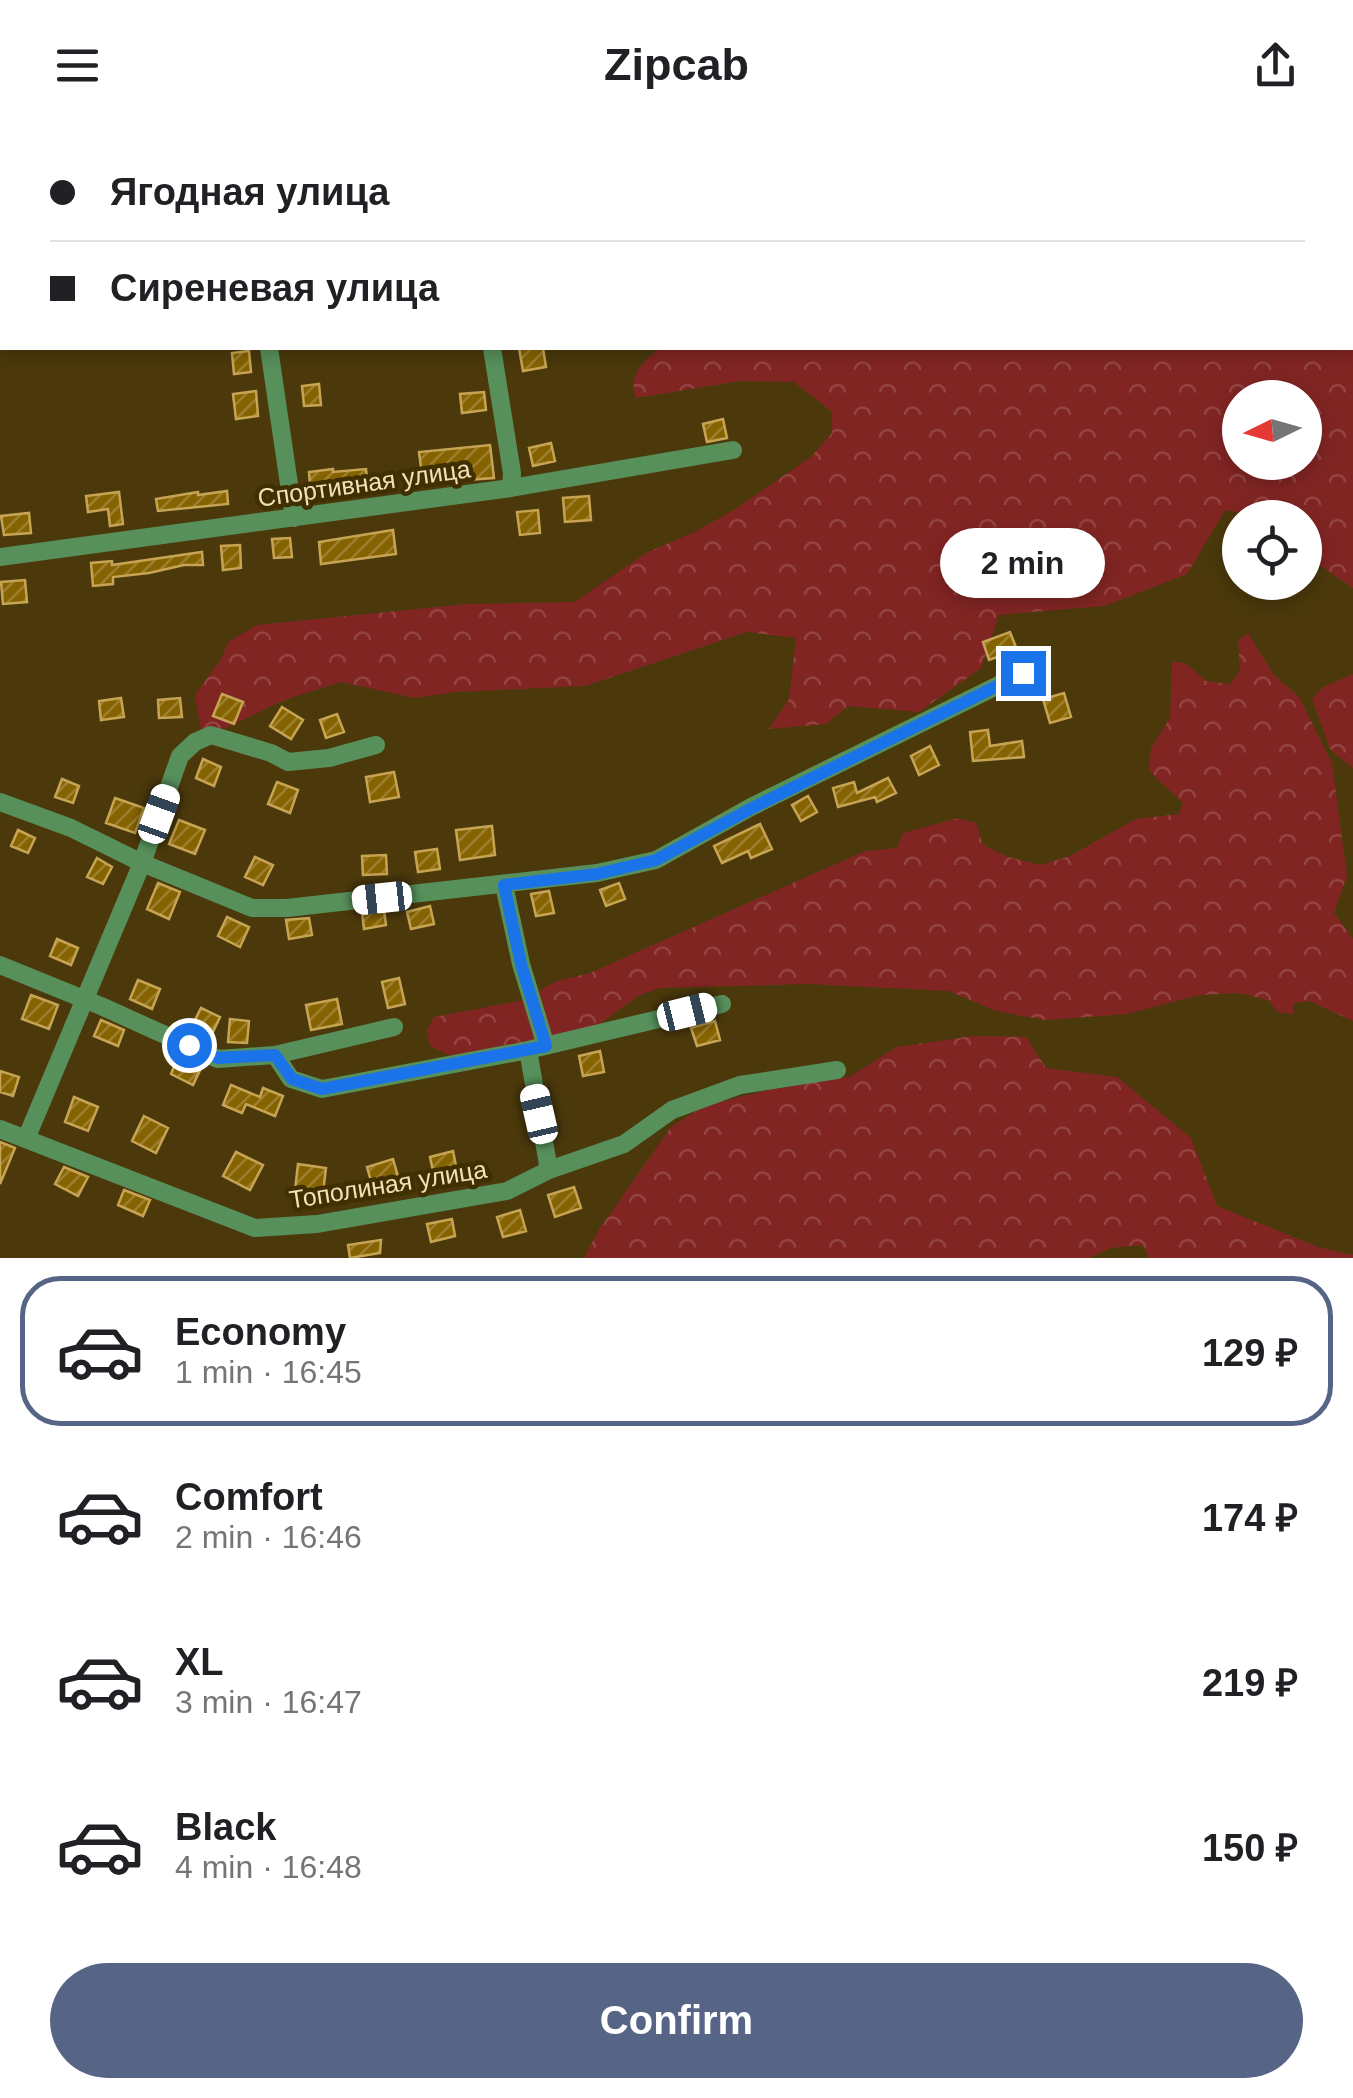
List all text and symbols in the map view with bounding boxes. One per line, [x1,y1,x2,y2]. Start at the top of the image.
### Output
icon: menu [50,38,105,93]
icon: share [1248,38,1303,93]
text: Zipcab [604,39,749,90]
text: Ягодная улица [110,171,389,213]
text: Сиреневая улица [110,267,439,309]
north arrow [1222,380,1322,480]
map controls [1222,380,1322,600]
street label: Спортивная улица [256,454,472,512]
button: locate [1222,500,1322,600]
callout: 2 min [940,528,1106,598]
text: 2 min [981,545,1064,581]
route end [1001,651,1046,696]
car [135,781,183,847]
car [351,880,413,916]
car [654,990,720,1034]
route start [167,1023,212,1068]
car [518,1081,560,1147]
street label: Тополиная улица [287,1155,489,1213]
icon: car [55,1306,145,1396]
text: Economy [175,1311,346,1353]
text: 129 ₽ [1202,1332,1298,1374]
text: 1 min · 16:45 [175,1354,362,1390]
icon: car [55,1471,145,1561]
text: Comfort [175,1476,323,1518]
text: 174 ₽ [1202,1497,1298,1539]
text: 2 min · 16:46 [175,1519,362,1555]
icon: car [55,1636,145,1726]
text: XL [175,1641,224,1683]
text: 219 ₽ [1202,1662,1298,1704]
text: 3 min · 16:47 [175,1684,362,1720]
icon: car [55,1801,145,1891]
text: Black [175,1806,276,1848]
text: 150 ₽ [1202,1827,1298,1869]
text: 4 min · 16:48 [175,1849,362,1885]
button: Confirm [50,1963,1303,2078]

